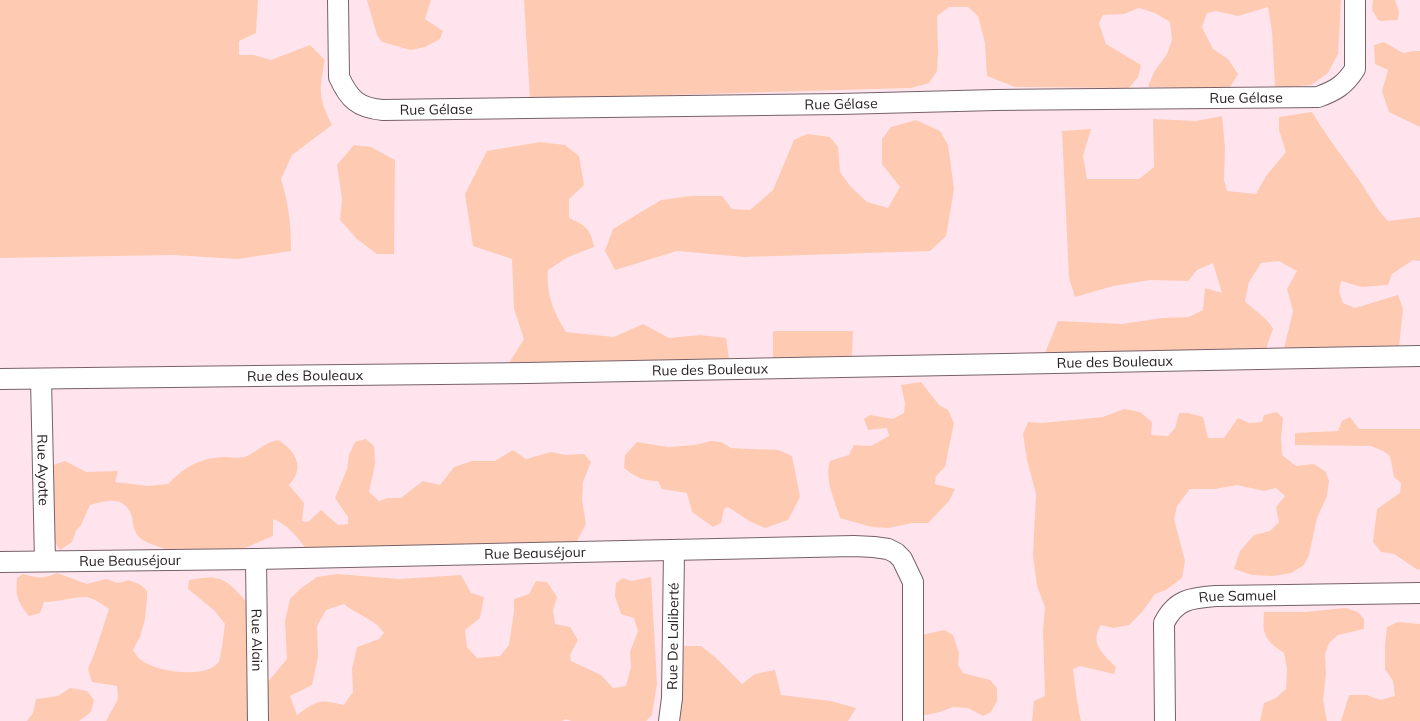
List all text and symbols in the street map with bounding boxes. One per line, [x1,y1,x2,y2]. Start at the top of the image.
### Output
street label: Rue Gélase [1209,88,1283,107]
street label: Rue Gélase [804,94,878,113]
street label: Rue Gélase [399,100,473,119]
street label: Rue des Bouleaux [1057,352,1174,372]
street label: Rue des Bouleaux [652,359,769,380]
street label: Rue des Bouleaux [247,366,364,385]
street label: Rue Ayotte [33,434,53,506]
street label: Rue Beauséjour [484,543,587,563]
street label: Rue Beauséjour [79,551,182,570]
street label: Rue De Laliberté [663,582,683,690]
street label: Rue Samuel [1198,586,1276,607]
street label: Rue Alain [248,609,266,671]

